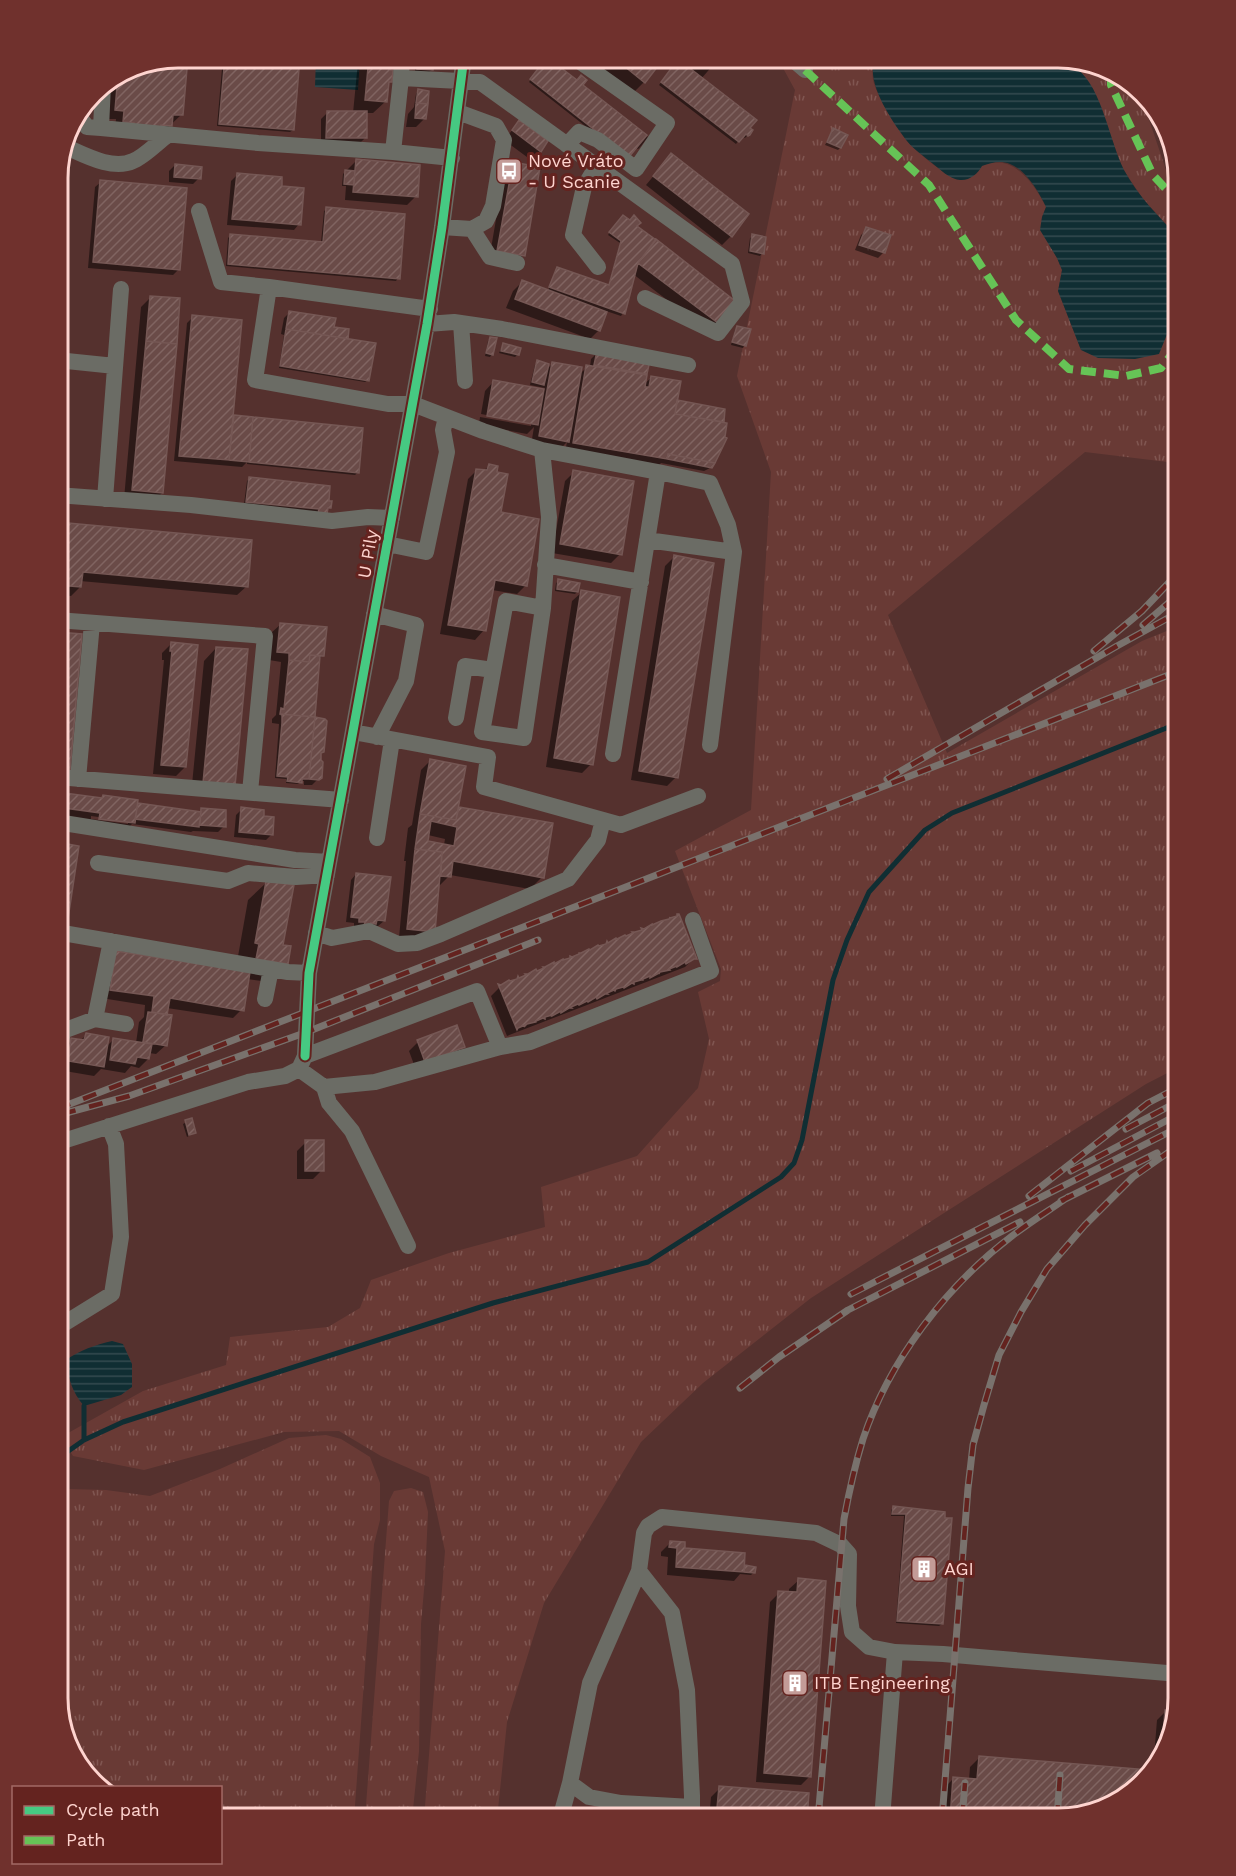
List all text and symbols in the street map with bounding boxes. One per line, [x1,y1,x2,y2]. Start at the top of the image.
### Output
place label: Nové Vráto - U Scanie [528,150,623,192]
bus stop icon: Nové Vráto - U Scanie [494,156,524,186]
street label: U Pily [353,527,382,580]
building icon: AGI [909,1554,939,1584]
place label: AGI [944,1558,974,1579]
building icon: ITB Engineering [780,1668,810,1698]
place label: ITB Engineering [814,1672,950,1693]
legend [12,1786,222,1864]
text: Cycle path [66,1799,160,1820]
text: Path [66,1829,106,1850]

